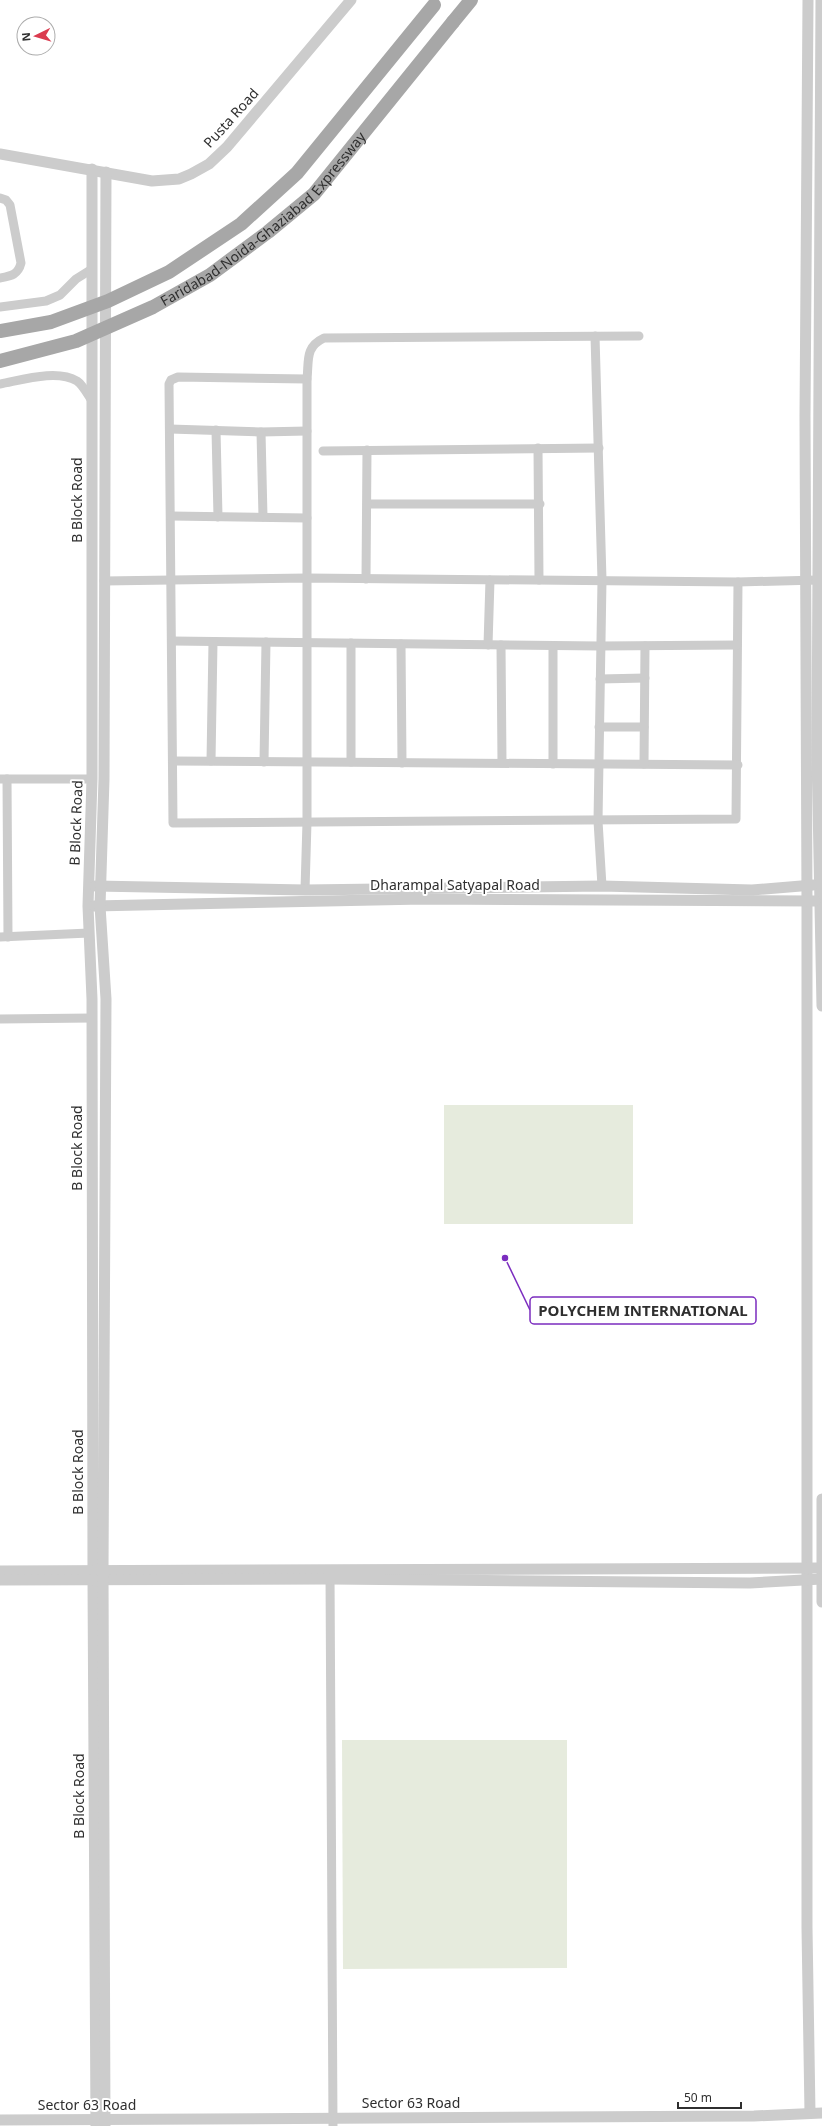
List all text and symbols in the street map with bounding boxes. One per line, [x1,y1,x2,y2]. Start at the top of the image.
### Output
north arrow [16,16,56,56]
text: N [18,32,33,42]
street label: Pusta Road [199,84,262,152]
street label: Faridabad-Noida-Ghaziabad Expressway [157,127,370,310]
street label: B Block Road [67,457,86,543]
street label: B Block Road [65,780,86,866]
street label: Dharampal Satyapal Road [370,875,540,894]
street label: B Block Road [67,1105,86,1191]
callout: POLYCHEM INTERNATIONAL [530,1297,756,1324]
text: POLYCHEM INTERNATIONAL [538,1300,748,1320]
street label: B Block Road [68,1429,87,1515]
street label: B Block Road [69,1753,88,1839]
scale bar [678,2084,741,2110]
text: 50 m [684,2089,712,2106]
street label: Sector 63 Road [362,2093,460,2112]
street label: Sector 63 Road [38,2095,136,2114]

